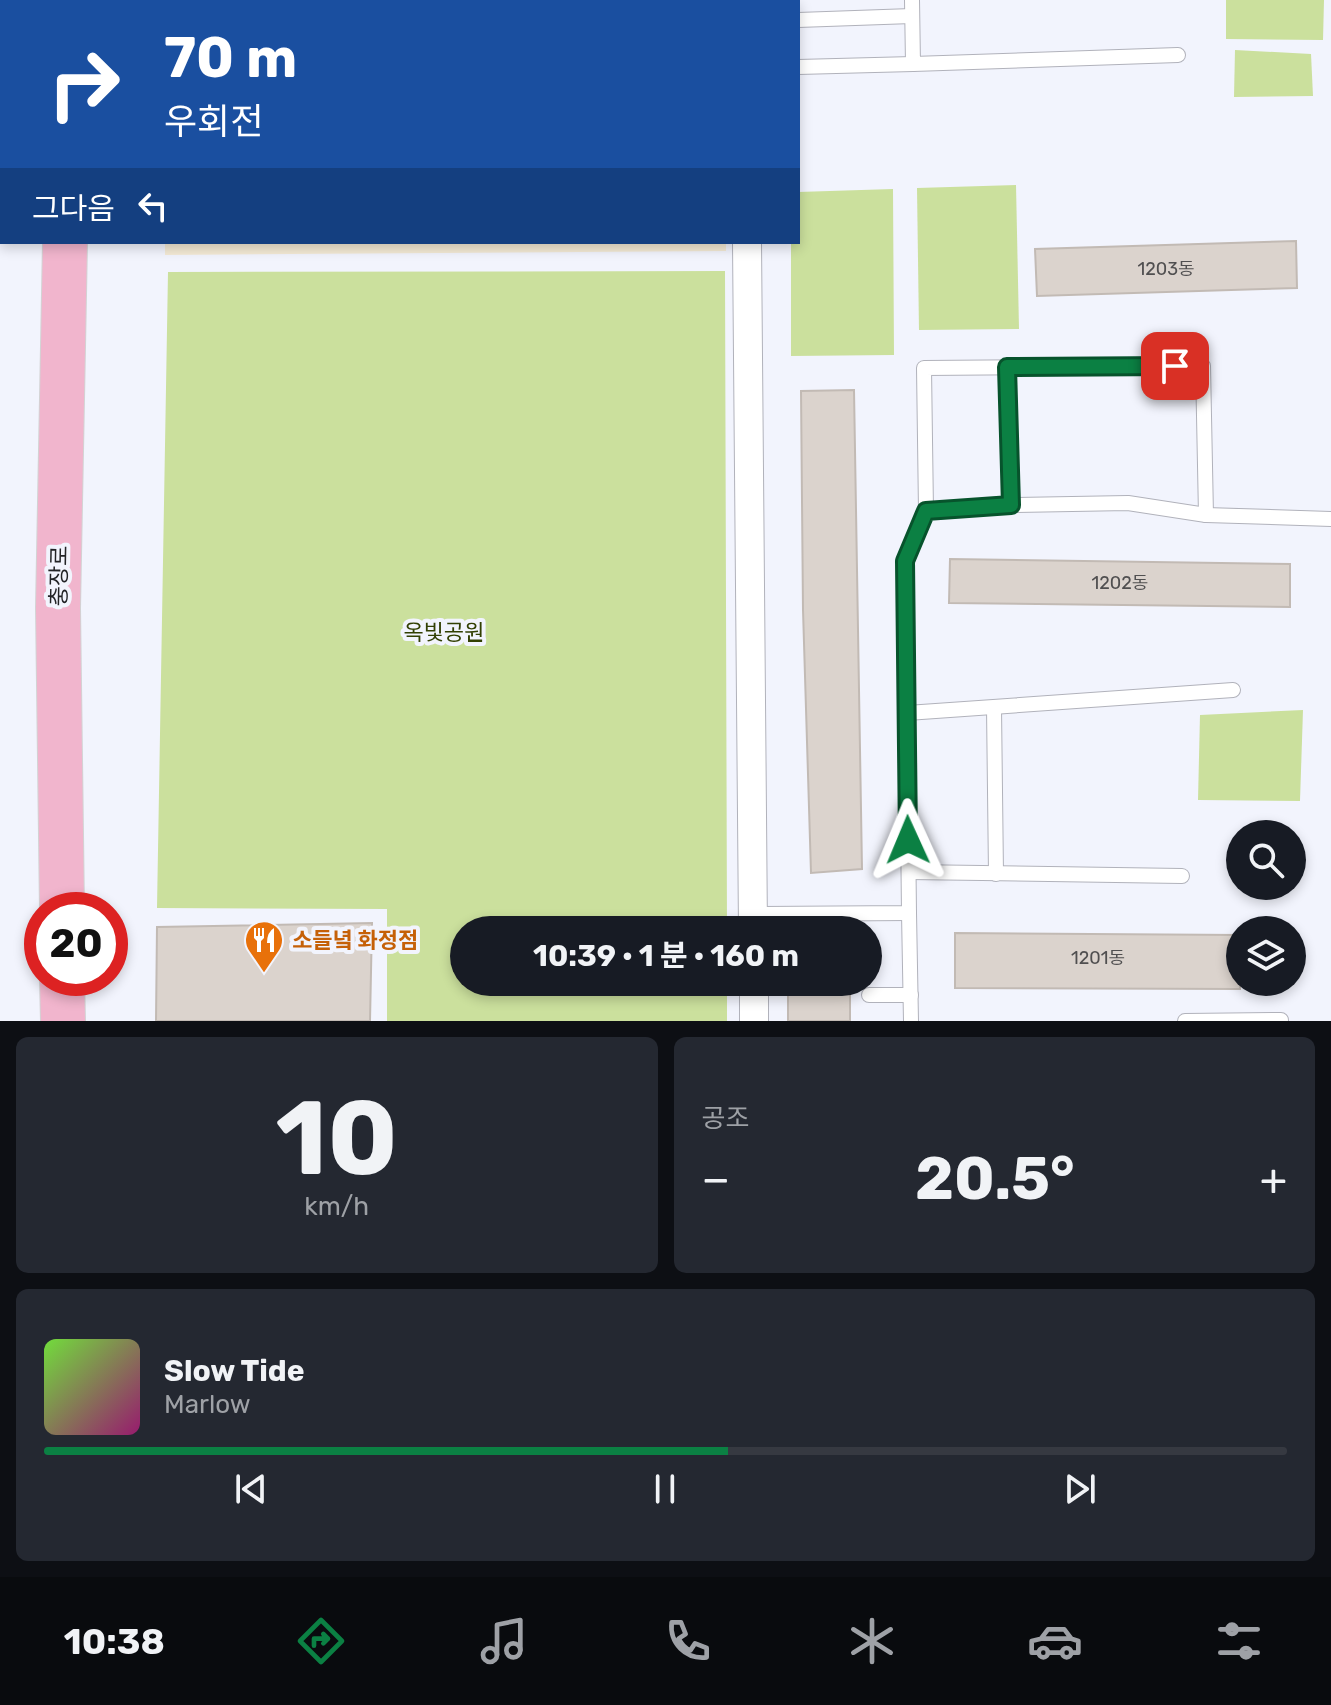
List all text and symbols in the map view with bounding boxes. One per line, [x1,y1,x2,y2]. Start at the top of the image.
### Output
text: 70 m [164,25,297,91]
icon: right [32,32,136,136]
text: 우회전 [164,100,263,143]
icon: left [131,184,175,228]
text: 그다음 [32,191,115,227]
house number: 1203동 [1137,258,1195,280]
pin [1141,332,1209,400]
icon: arrive [1153,344,1197,388]
street label: 충장로 [45,545,73,607]
house number: 1202동 [1092,572,1148,594]
park label: 옥빛공원 [404,619,484,646]
position arrow [866,798,950,882]
map controls [1226,820,1306,996]
button: search [1226,820,1306,900]
speed limit sign: 20 [24,892,128,996]
button: layers [1226,916,1306,996]
restaurant icon: 소들녘 화정점 [243,919,285,974]
place label: 소들녘 화정점 [292,927,418,954]
text: 10:39 · 1 분 · 160 m [533,938,799,974]
house number: 1201동 [1071,947,1125,969]
text: 10 [276,1077,398,1200]
text: 공조 [702,1103,749,1134]
text: 20.5° [915,1143,1075,1214]
text: − [702,1153,730,1205]
text: + [1260,1153,1287,1205]
text: km/h [304,1191,369,1222]
text: Slow Tide [164,1353,304,1389]
text: Marlow [164,1389,251,1420]
icon: previous [229,1467,273,1511]
icon: pause [643,1467,687,1511]
icon: next [1058,1467,1102,1511]
icon: directions [293,1613,349,1669]
icon: music [476,1613,532,1669]
icon: phone [660,1613,716,1669]
icon: climate [844,1613,900,1669]
icon: car [1027,1613,1083,1669]
icon: filters [1211,1613,1267,1669]
text: 10:38 [64,1620,165,1663]

